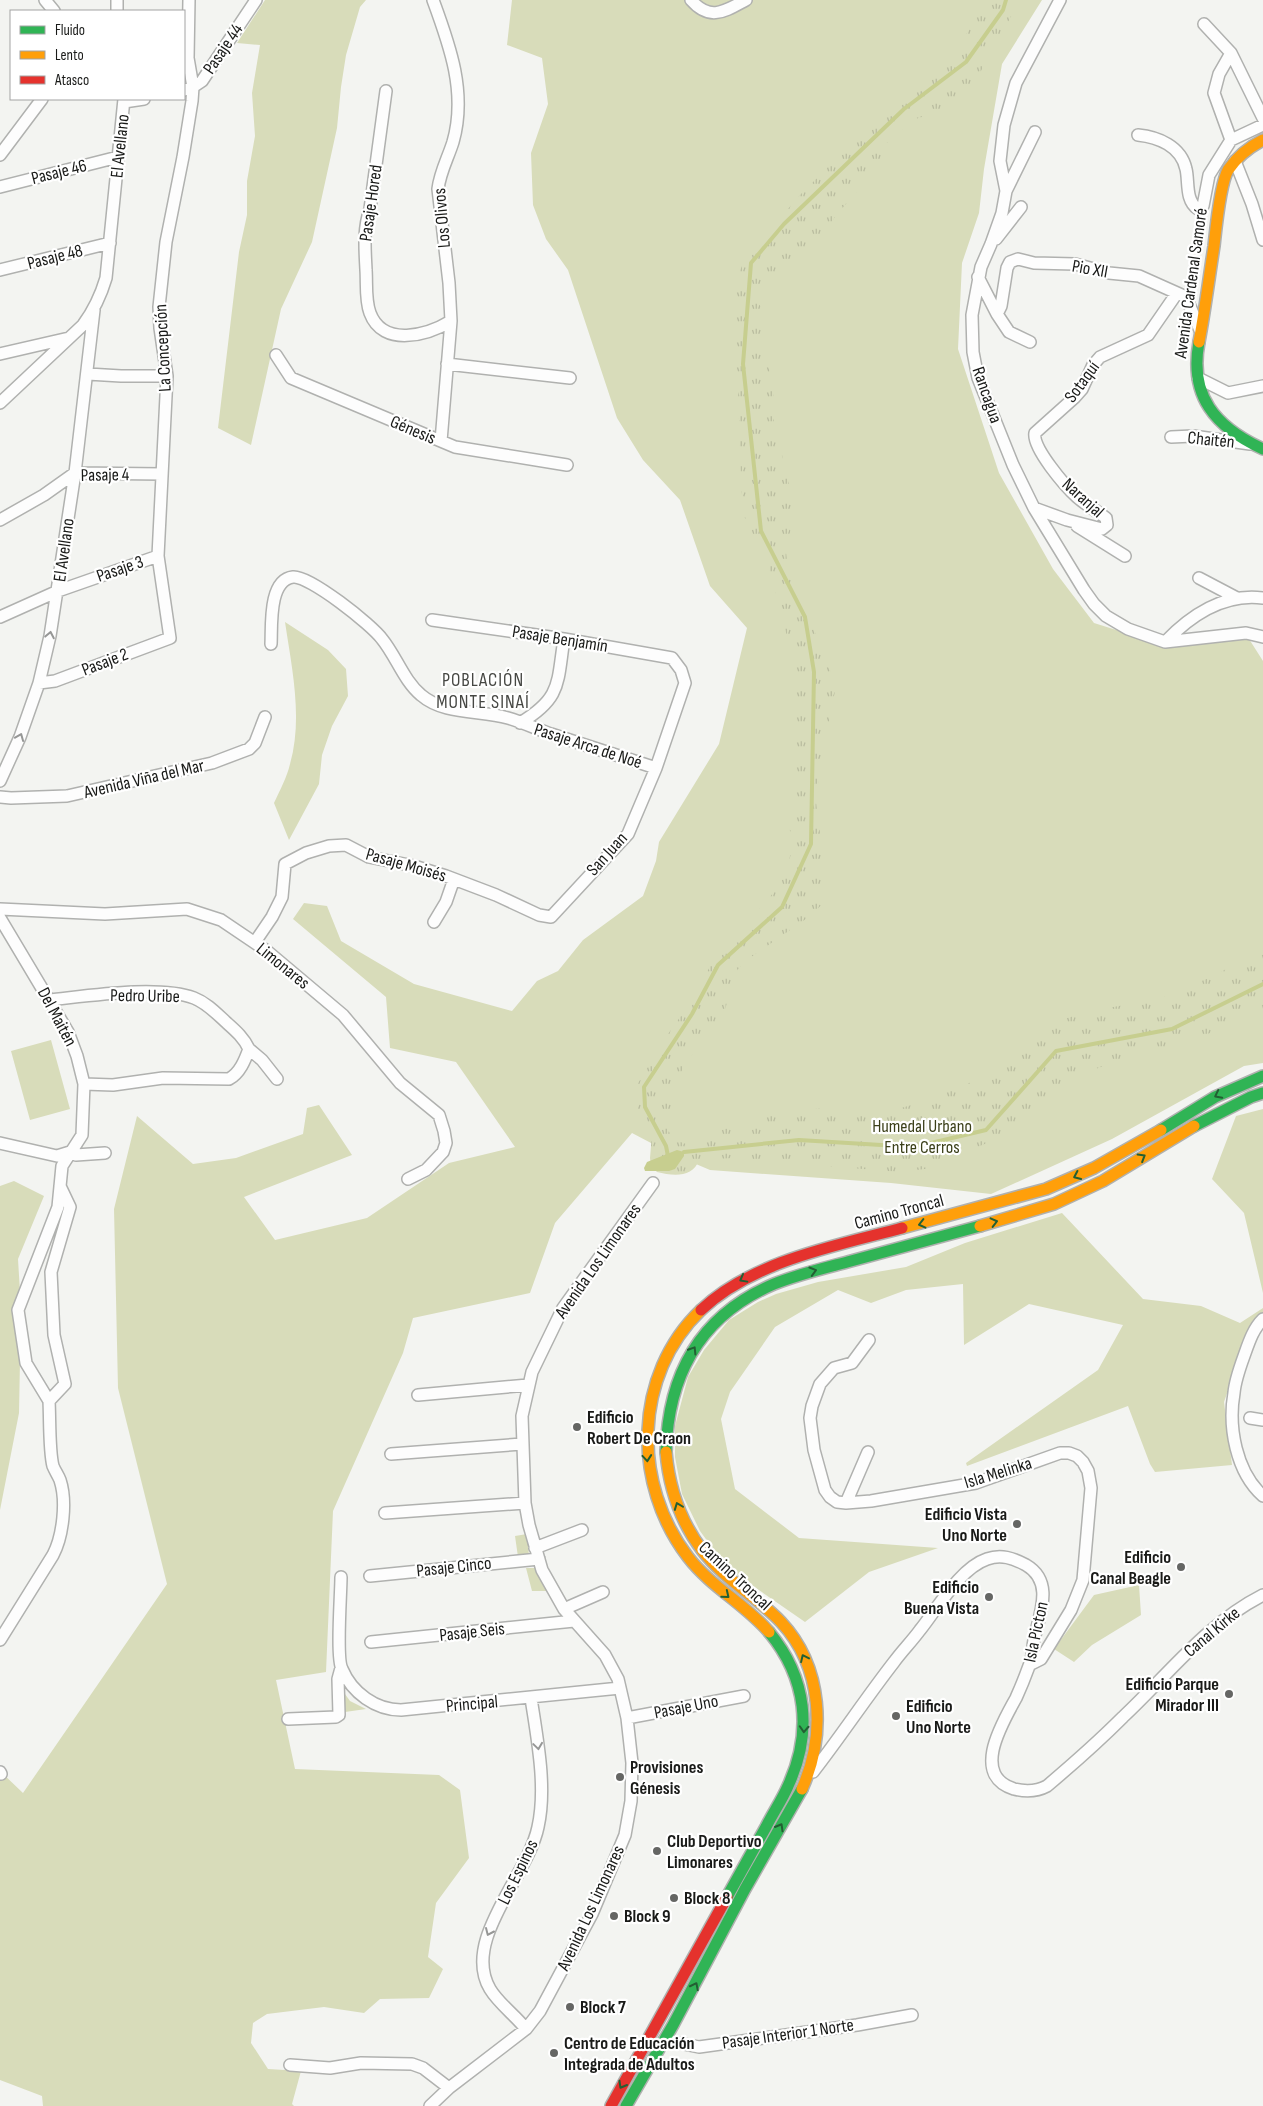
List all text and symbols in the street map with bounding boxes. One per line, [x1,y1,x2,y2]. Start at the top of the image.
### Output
legend [10,10,185,100]
street label: Pasaje 44 [199,20,248,78]
text: Fluido [55,21,85,40]
text: Lento [55,46,84,65]
text: Atasco [54,71,89,90]
street label: El Avellano [106,113,134,179]
street label: Pasaje 46 [29,155,89,189]
street label: Pasaje Hored [355,163,387,243]
street label: Los Olivos [429,187,455,249]
street label: Avenida Cardenal Samoré [1170,207,1212,360]
street label: Pasaje 48 [25,240,85,274]
street label: Pio XII [1070,256,1110,282]
street label: La Concepción [150,304,176,392]
street label: Sotaquí [1060,357,1104,407]
street label: Rancagua [968,364,1006,426]
street label: Génesis [387,411,439,449]
street label: Chaitén [1187,427,1235,453]
street label: Pasaje 4 [81,464,130,486]
street label: Naranjal [1058,474,1108,522]
street label: El Avellano [49,517,79,583]
street label: Pasaje 3 [94,551,146,587]
street label: Pasaje Benjamín [511,621,609,657]
one-way arrow [44,631,55,640]
street label: Pasaje 2 [79,644,131,680]
district label: POBLACIÓN MONTE SINAÍ [436,669,530,714]
street label: Pasaje Arca de Noé [531,719,645,773]
one-way arrow [14,733,24,741]
street label: Avenida Viña del Mar [81,755,206,803]
street label: San Juan [582,828,632,880]
street label: Pasaje Moisés [363,844,449,886]
street label: Limonares [252,938,314,994]
street label: Del Maitén [33,984,81,1050]
street label: Pedro Uribe [110,985,180,1007]
one-way arrow [1214,1089,1223,1099]
park label: Humedal Urbano Entre Cerros [872,1116,972,1158]
one-way arrow [1136,1154,1145,1164]
one-way arrow [1073,1169,1082,1180]
street label: Camino Troncal [852,1190,946,1234]
street label: Avenida Los Limonares [550,1200,645,1323]
one-way arrow [989,1217,998,1228]
one-way arrow [918,1218,927,1229]
one-way arrow [808,1266,816,1276]
one-way arrow [739,1273,748,1283]
one-way arrow [687,1346,697,1355]
place label: Edificio Robert De Craon [587,1407,691,1449]
marker: Edificio Robert De Craon [571,1421,583,1433]
street label: Isla Melinka [962,1453,1034,1493]
one-way arrow [642,1455,653,1463]
one-way arrow [674,1502,684,1510]
place label: Edificio Vista Uno Norte [925,1504,1007,1546]
marker: Edificio Vista Uno Norte [1011,1518,1023,1530]
street label: Camino Troncal [694,1537,776,1615]
place label: Edificio Canal Beagle [1090,1547,1171,1589]
street label: Pasaje Cinco [415,1553,493,1581]
marker: Edificio Canal Beagle [1175,1561,1187,1573]
place label: Edificio Buena Vista [904,1577,979,1619]
one-way arrow [720,1590,729,1598]
marker: Edificio Buena Vista [983,1591,995,1603]
street label: Isla Picton [1019,1600,1053,1664]
street label: Canal Kirke [1180,1603,1244,1661]
street label: Pasaje Seis [438,1618,506,1646]
one-way arrow [800,1654,811,1663]
place label: Edificio Parque Mirador III [1125,1674,1219,1716]
marker: Edificio Parque Mirador III [1223,1688,1235,1700]
street label: Pasaje Uno [652,1690,720,1724]
street label: Principal [445,1691,499,1717]
place label: Edificio Uno Norte [906,1696,971,1738]
marker: Edificio Uno Norte [890,1710,902,1722]
one-way arrow [798,1725,809,1733]
one-way arrow [532,1743,543,1751]
place label: Provisiones Génesis [630,1757,703,1799]
marker: Provisiones Génesis [614,1771,626,1783]
one-way arrow [774,1824,784,1833]
place label: Club Deportivo Limonares [667,1831,762,1873]
street label: Los Espinos [493,1836,543,1908]
street label: Avenida Los Limonares [552,1842,629,1975]
marker: Club Deportivo Limonares [651,1845,663,1857]
place label: Block 8 [684,1888,731,1909]
marker: Block 8 [668,1892,680,1904]
place label: Block 9 [624,1906,671,1927]
marker: Block 9 [608,1910,620,1922]
one-way arrow [484,1927,495,1936]
one-way arrow [689,1982,699,1991]
place label: Block 7 [580,1997,626,2018]
marker: Block 7 [564,2001,576,2013]
street label: Pasaje Interior 1 Norte [721,2014,855,2054]
place label: Centro de Educación Integrada de Adultos [564,2033,695,2075]
marker: Centro de Educación Integrada de Adultos [548,2047,560,2059]
one-way arrow [619,2080,629,2089]

